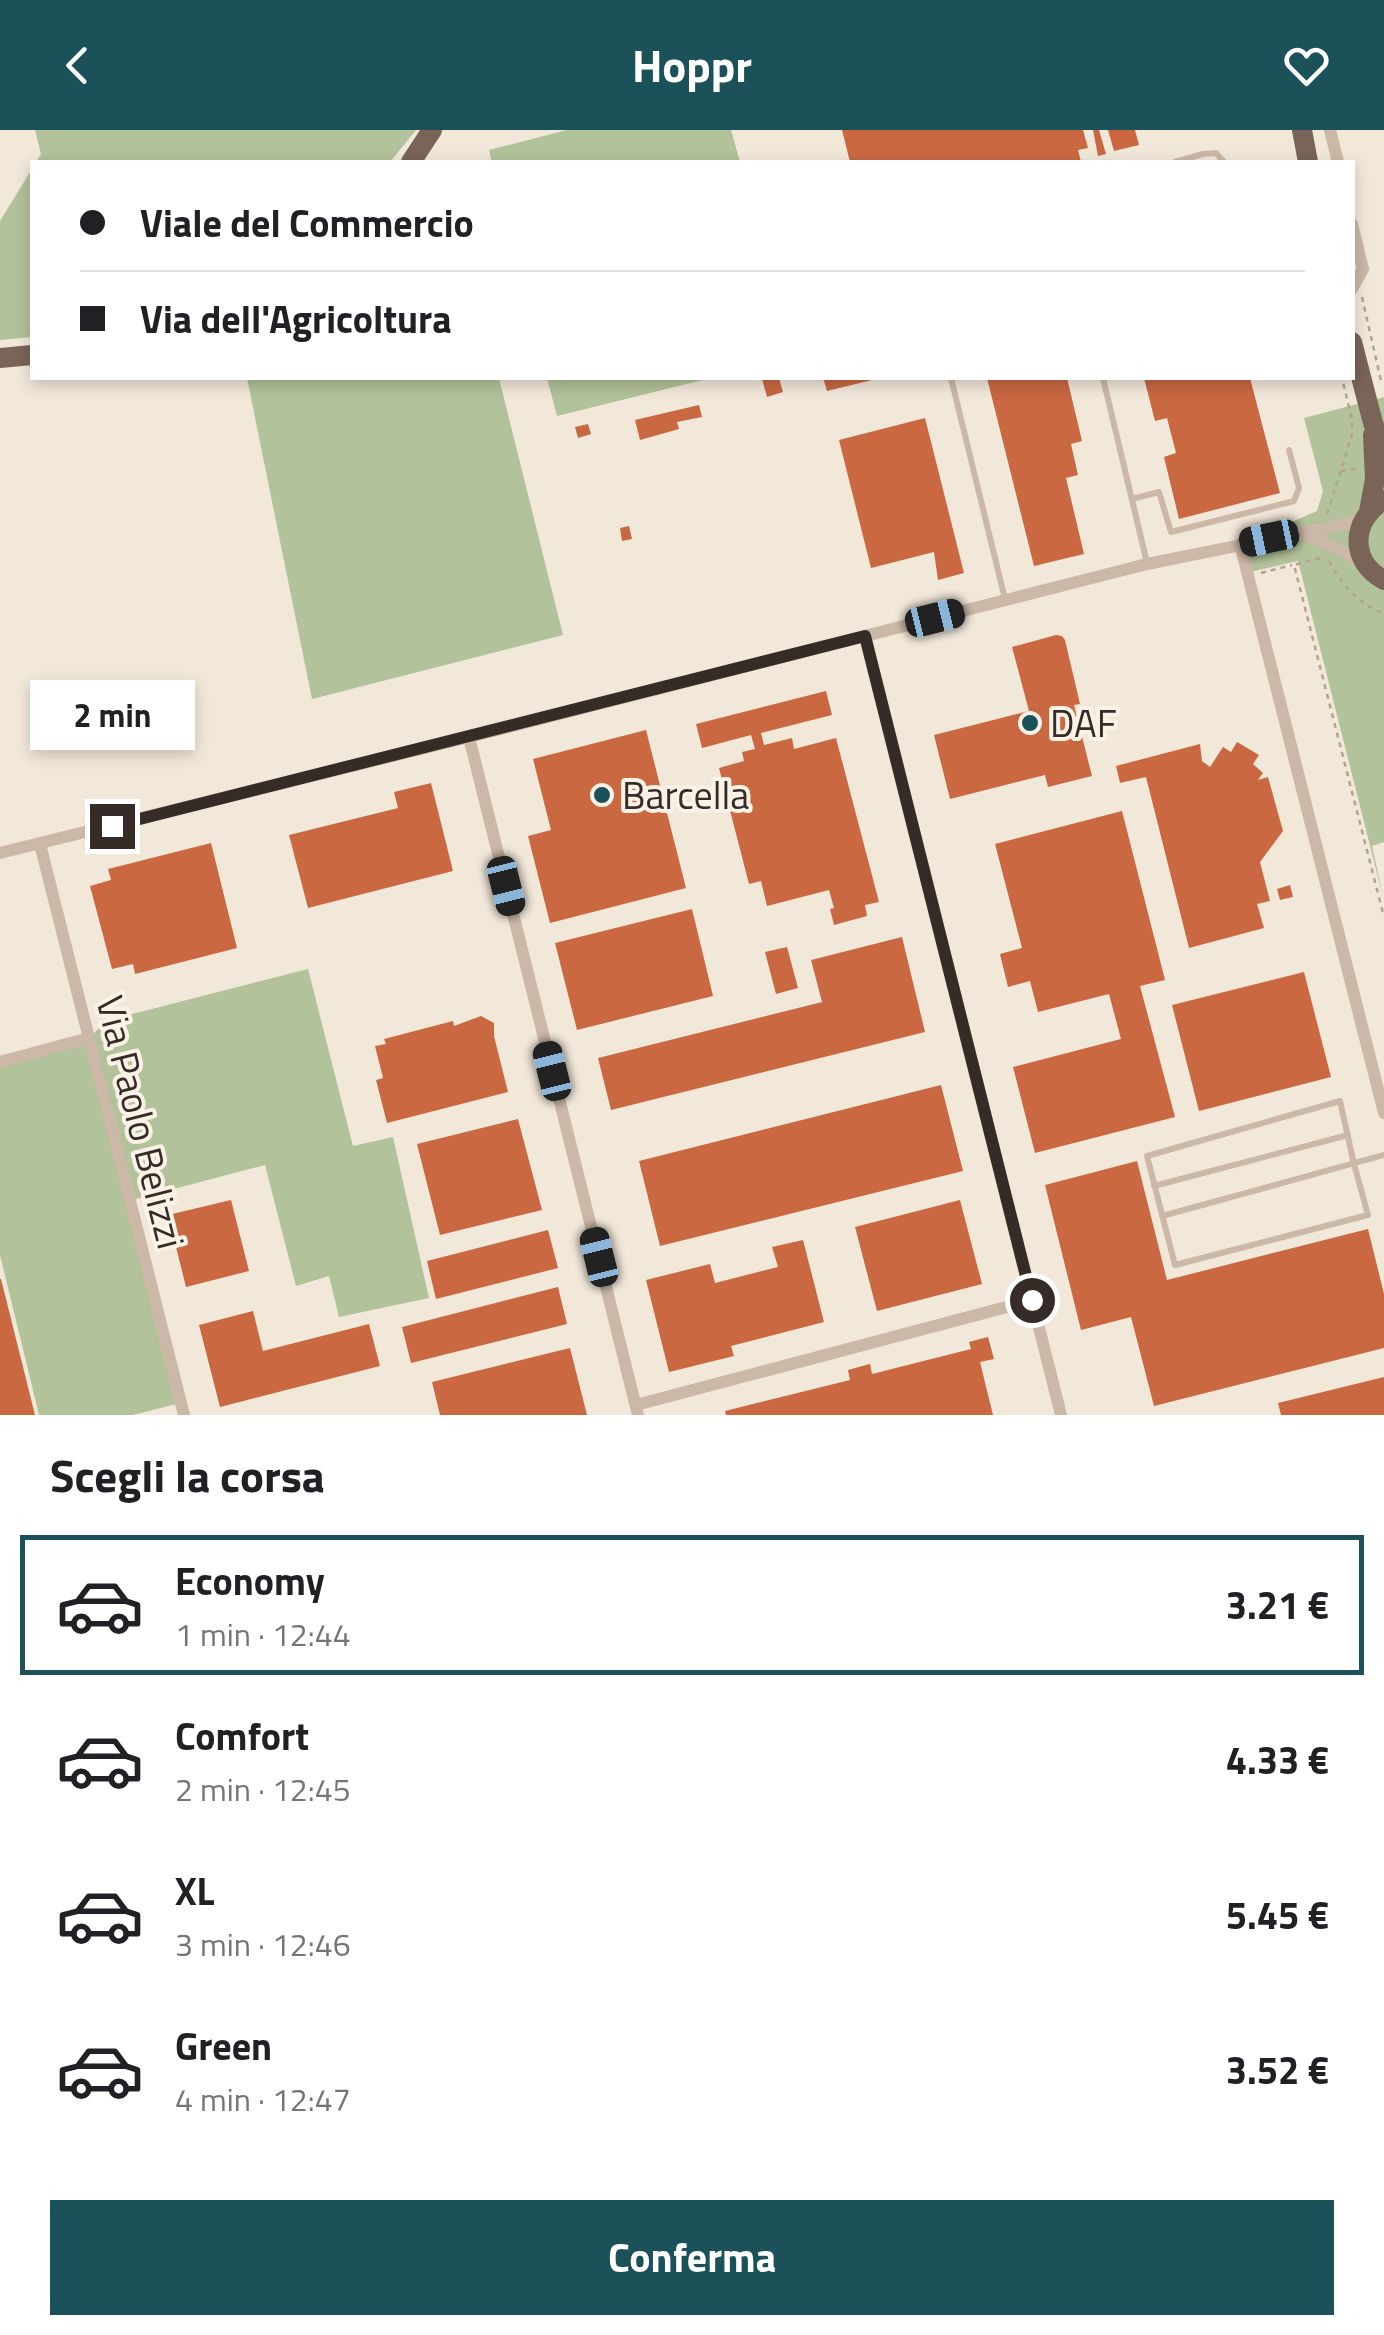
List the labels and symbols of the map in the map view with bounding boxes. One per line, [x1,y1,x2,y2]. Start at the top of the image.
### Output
car [1237,517,1301,559]
car [902,596,968,640]
callout: 2 min [29,681,194,751]
place label: DAF [1050,694,1117,752]
marker: DAF [1019,712,1041,734]
place label: Barcella [622,766,749,824]
marker: Barcella [591,784,613,806]
route end [90,804,135,849]
car [484,853,528,919]
street label: Via Paolo Belizzi [82,989,200,1255]
car [530,1038,574,1104]
car [577,1224,621,1290]
route start [1010,1278,1055,1323]

